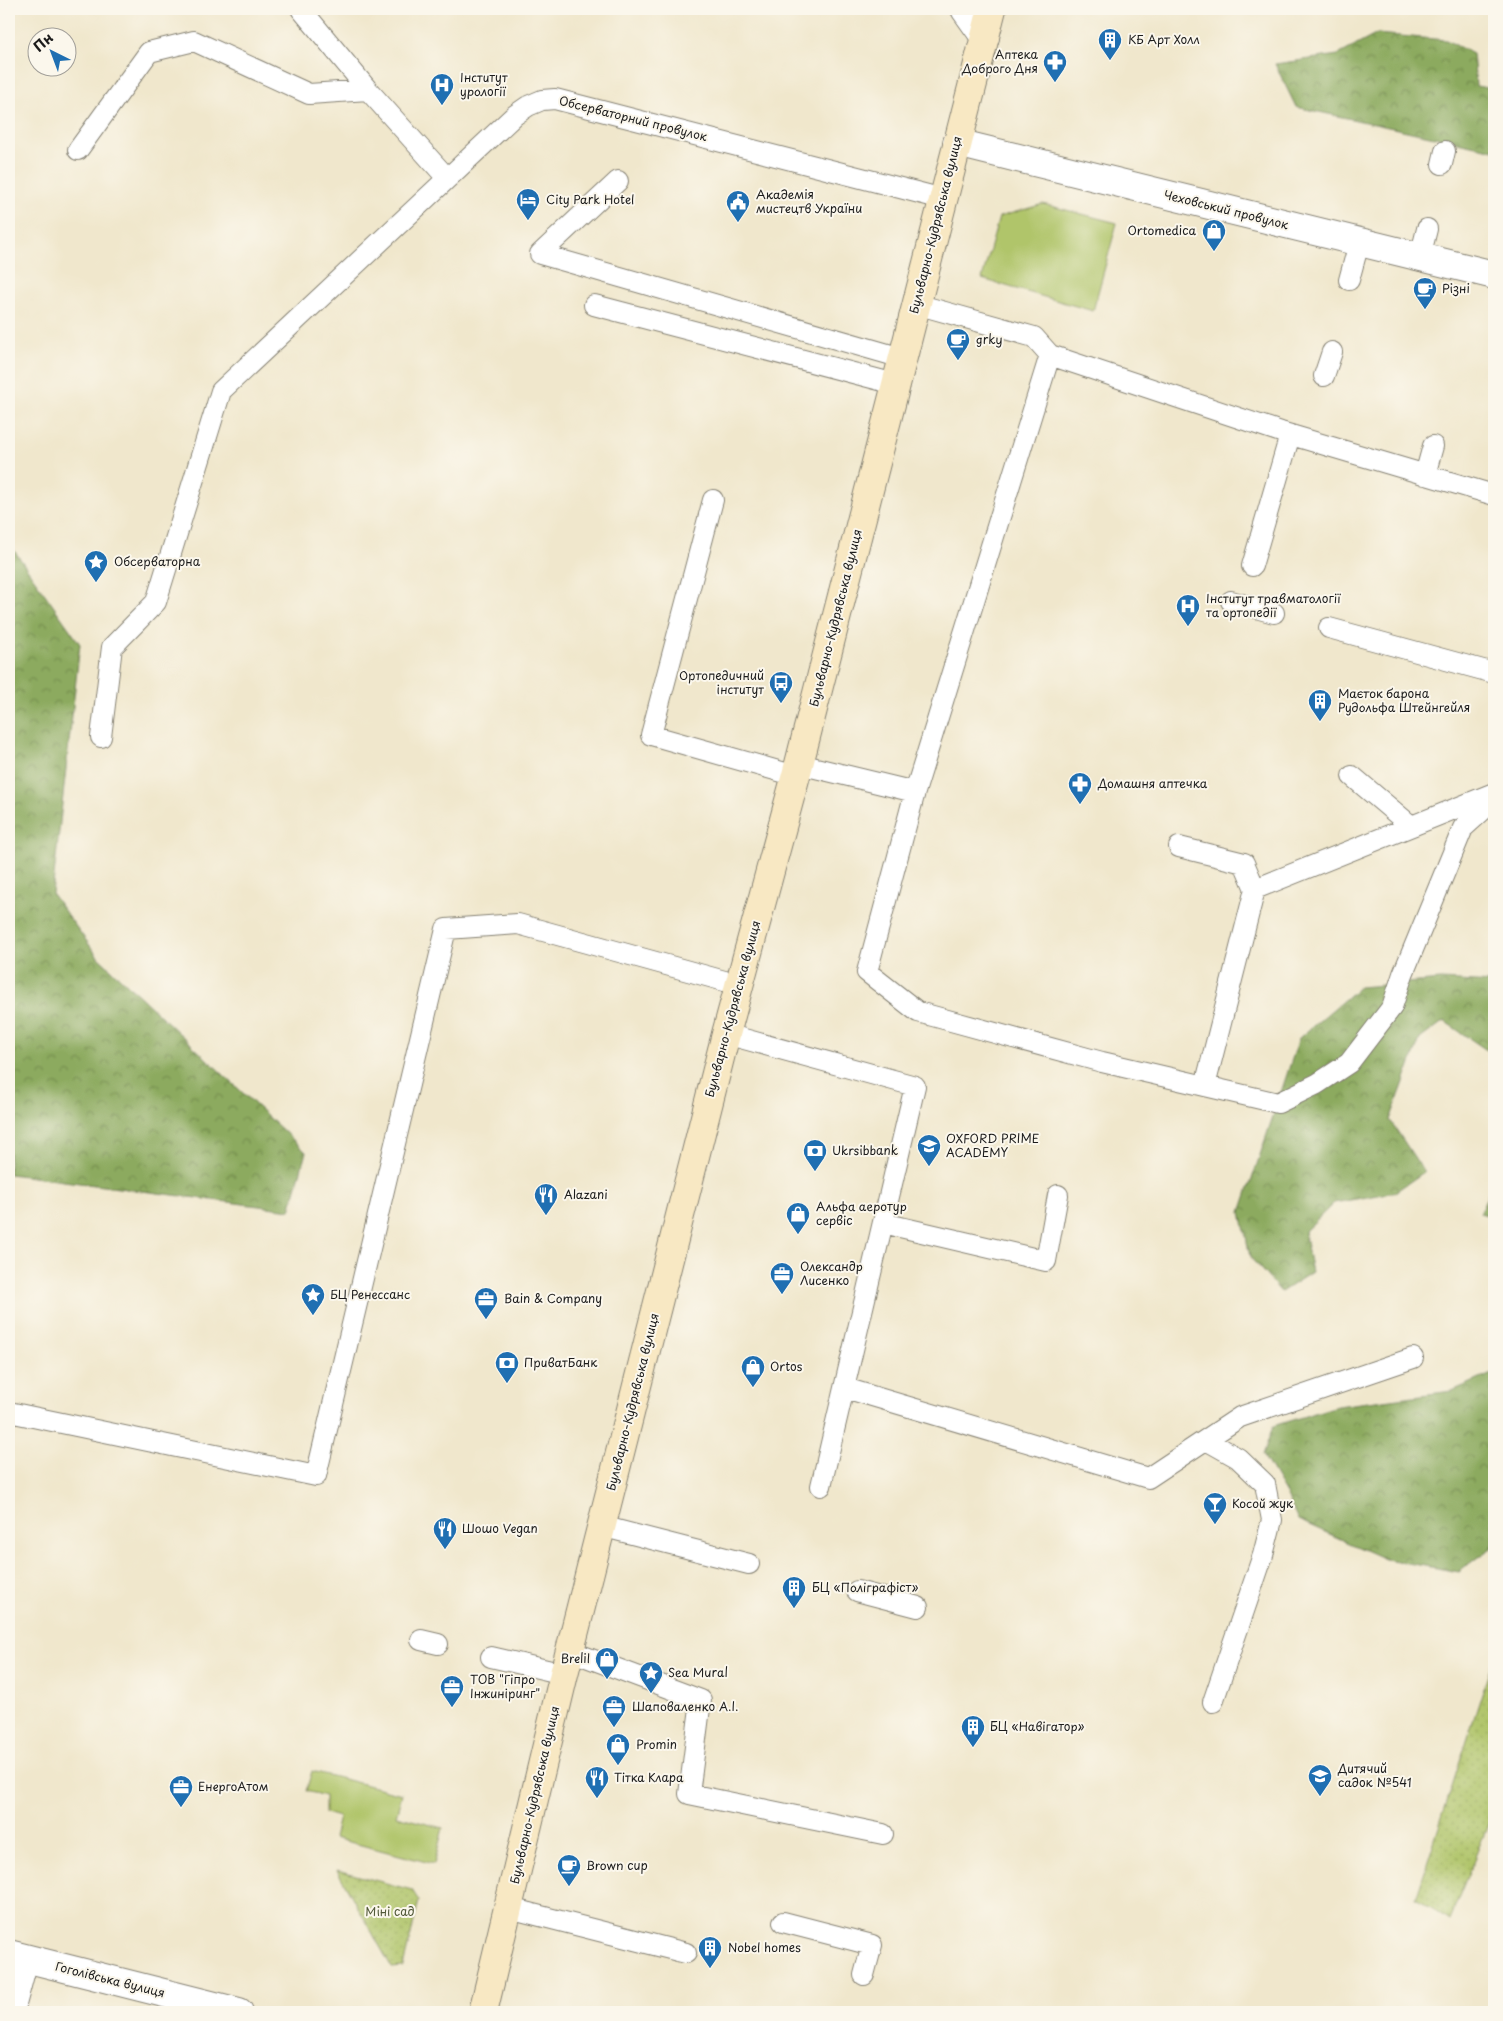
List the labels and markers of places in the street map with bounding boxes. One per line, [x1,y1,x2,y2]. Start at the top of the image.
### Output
building icon: КБ Арт Холл [1097,27,1123,61]
place label: КБ Арт Холл [1128,30,1200,48]
place label: Аптека Доброго Дня [961,45,1039,77]
pharmacy icon: Аптека Доброго Дня [1042,49,1068,83]
place label: Інститут урології [460,68,508,100]
hospital icon: Інститут урології [429,72,455,106]
place label: Академія мистецтв України [756,185,862,217]
hotel icon: City Park Hotel [515,187,541,221]
public building icon: Академія мистецтв України [725,189,751,223]
place label: City Park Hotel [546,190,634,208]
shop icon: Ortomedica [1201,218,1227,252]
place label: Ortomedica [1128,221,1196,239]
cafe icon: Різні [1412,276,1438,310]
place label: Різні [1442,279,1470,297]
cafe icon: grky [945,327,971,361]
place label: grky [976,330,1003,348]
place icon: Обсерваторна [83,549,109,583]
place label: Обсерваторна [114,552,201,570]
place label: Інститут травматології та ортопедії [1206,589,1342,621]
hospital icon: Інститут травматології та ортопедії [1175,593,1201,627]
place label: Ортопедичний інститут [679,666,764,698]
bus stop icon: Ортопедичний інститут [768,670,794,704]
place label: Маєток барона Рудольфа Штейнгейля [1338,684,1470,716]
building icon: Маєток барона Рудольфа Штейнгейля [1307,688,1333,722]
pharmacy icon: Домашня аптечка [1067,771,1093,805]
place label: Домашня аптечка [1097,774,1208,792]
place label: OXFORD PRIME ACADEMY [946,1129,1039,1161]
school or university icon: OXFORD PRIME ACADEMY [916,1133,942,1167]
bank icon: Ukrsibbank [802,1138,828,1172]
place label: Ukrsibbank [832,1141,898,1159]
restaurant icon: Alazani [533,1182,559,1216]
place label: Alazani [564,1185,608,1203]
place label: Альфа аеротур сервіс [816,1197,907,1229]
shop icon: Альфа аеротур сервіс [785,1201,811,1235]
place label: Олександр Лисенко [800,1257,863,1289]
office icon: Олександр Лисенко [769,1261,795,1295]
place icon: БЦ Ренессанс [300,1282,326,1316]
place label: БЦ Ренессанс [330,1285,410,1303]
office icon: Bain & Company [473,1286,499,1320]
place label: Bain & Company [504,1289,602,1307]
bank icon: ПриватБанк [494,1350,520,1384]
place label: ПриватБанк [524,1353,598,1371]
shop icon: Ortos [740,1354,766,1388]
place label: Ortos [770,1357,803,1375]
bar icon: Косой жук [1202,1491,1228,1525]
place label: Косой жук [1232,1494,1294,1512]
restaurant icon: Шошо Vegan [432,1516,458,1550]
place label: Шошо Vegan [462,1519,538,1537]
building icon: БЦ «Поліграфіст» [781,1575,807,1609]
place label: БЦ «Поліграфіст» [812,1578,918,1596]
shop icon: Brelil [594,1646,620,1680]
place label: Brelil [561,1649,590,1667]
place icon: Sea Mural [638,1660,664,1694]
place label: Sea Mural [668,1663,728,1681]
place label: ТОВ "Гіпро Інжиніринг" [470,1670,540,1702]
office icon: ТОВ "Гіпро Інжиніринг" [439,1674,465,1708]
office icon: Шаповаленко А.І. [601,1694,627,1728]
place label: Шаповаленко А.І. [632,1697,738,1715]
building icon: БЦ «Навігатор» [960,1714,986,1748]
place label: БЦ «Навігатор» [990,1717,1084,1735]
shop icon: Promin [605,1732,631,1766]
place label: Promin [636,1735,677,1753]
place label: Дитячий садок №541 [1337,1759,1412,1791]
school or university icon: Дитячий садок №541 [1307,1763,1333,1797]
restaurant icon: Тітка Клара [584,1765,610,1799]
place label: Тітка Клара [614,1768,684,1786]
office icon: ЕнергоАтом [168,1774,194,1808]
place label: ЕнергоАтом [198,1777,268,1795]
cafe icon: Brown cup [556,1853,582,1887]
place label: Brown cup [586,1856,648,1874]
building icon: Nobel homes [697,1935,723,1969]
place label: Nobel homes [728,1938,801,1956]

